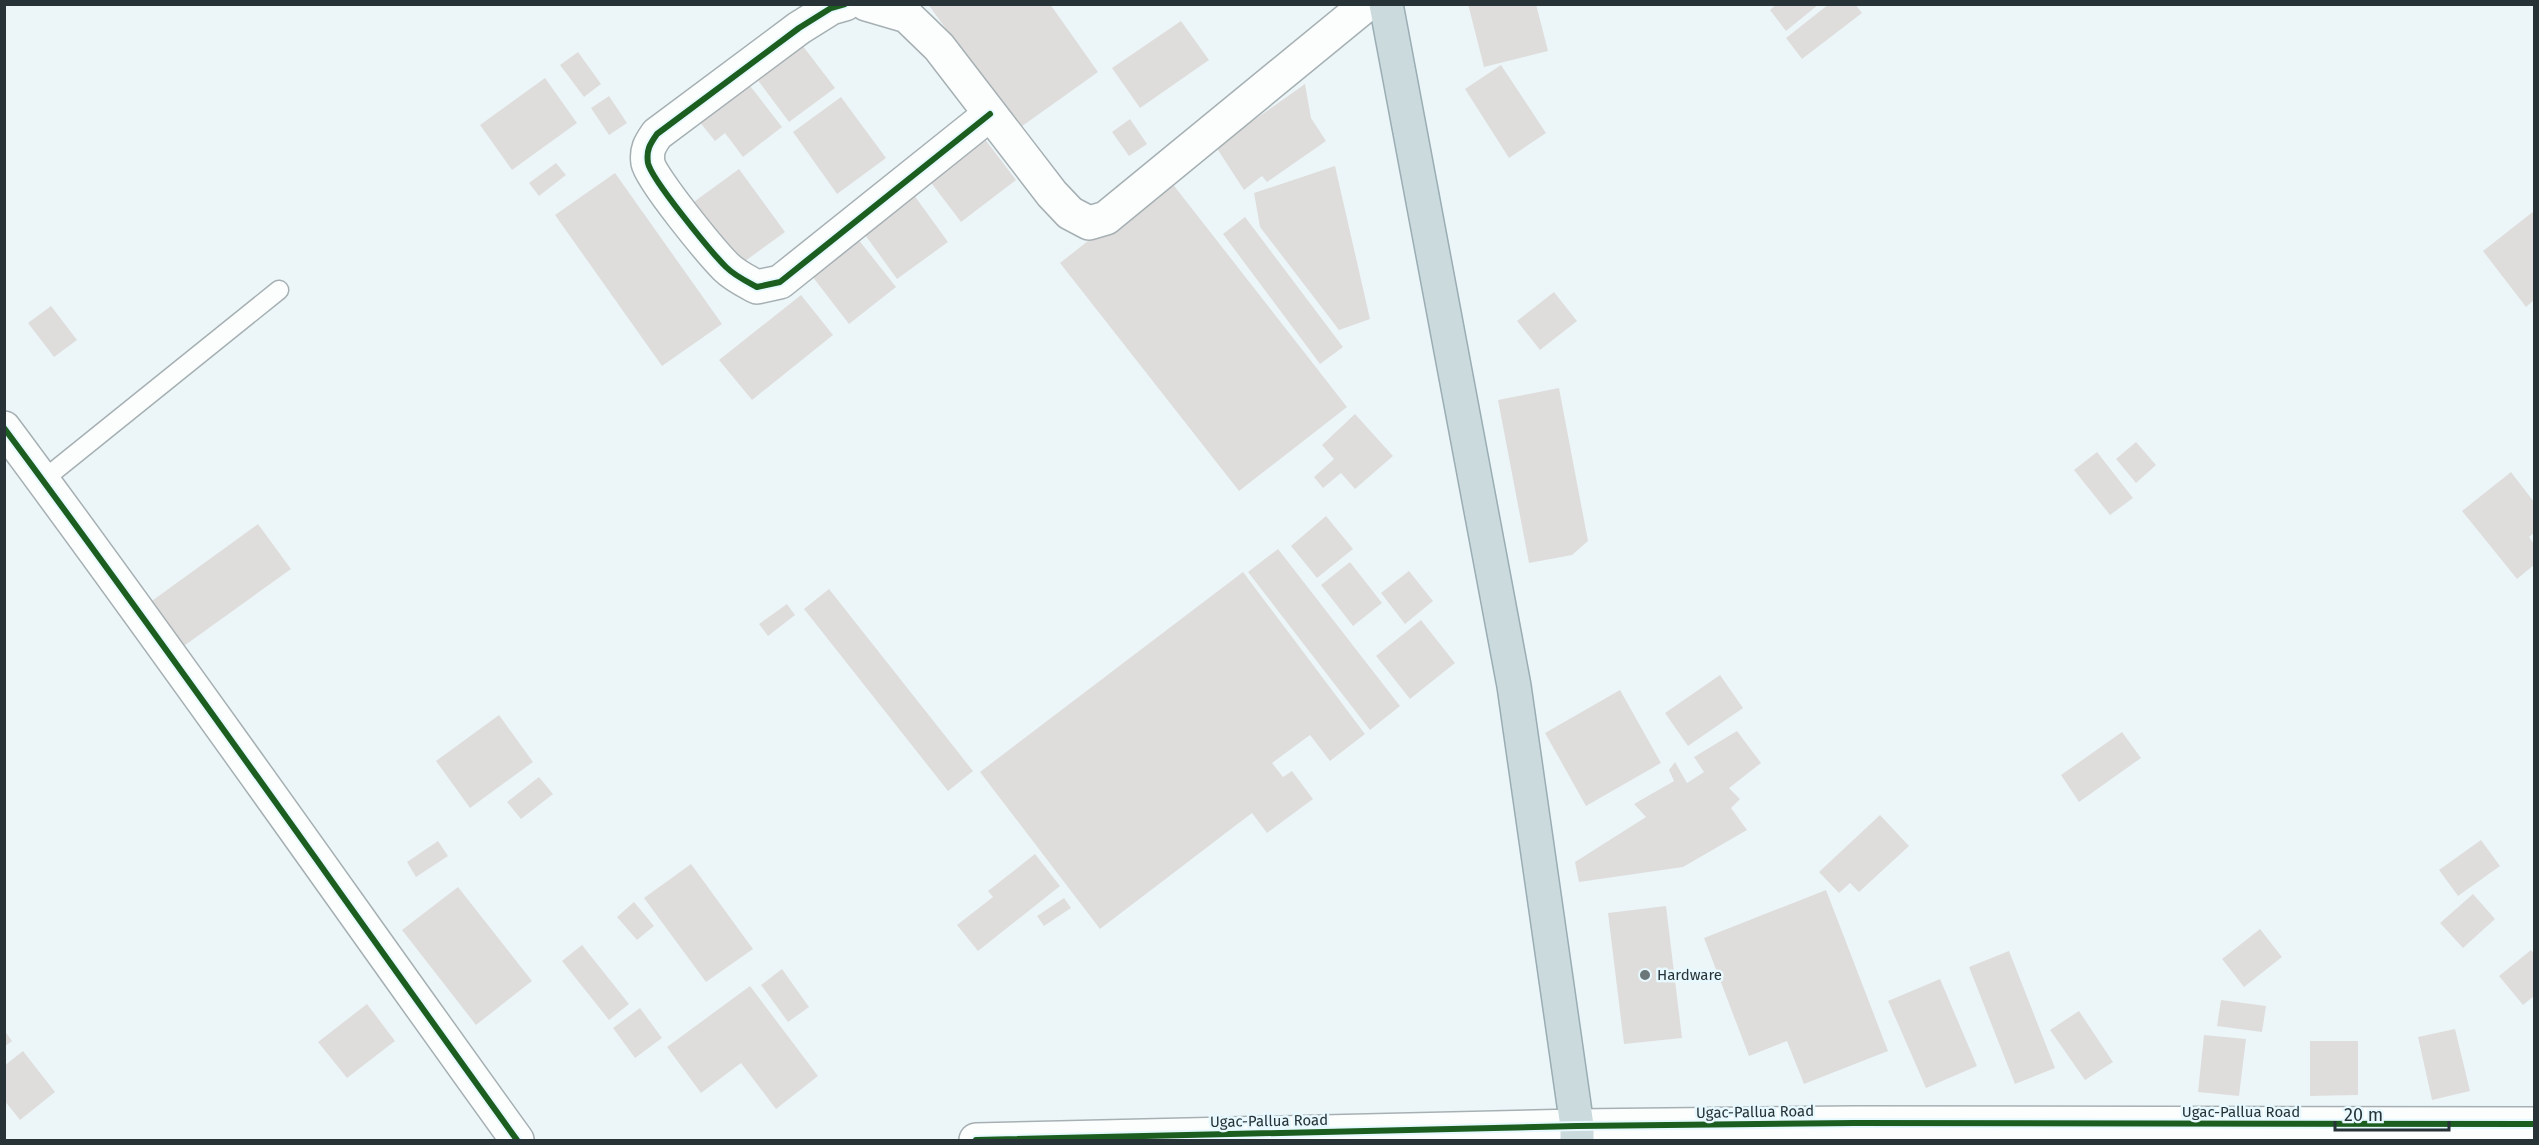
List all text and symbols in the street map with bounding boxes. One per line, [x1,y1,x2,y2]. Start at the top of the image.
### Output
place label: Hardware [1657,966,1722,984]
marker: Hardware [1638,968,1652,982]
scale bar [2335,1094,2449,1132]
street label: Ugac-Pallua Road [1696,1102,1814,1122]
street label: Ugac-Pallua Road [2182,1103,2300,1121]
text: 20 m [2344,1104,2383,1126]
street label: Ugac-Pallua Road [1210,1111,1328,1131]

